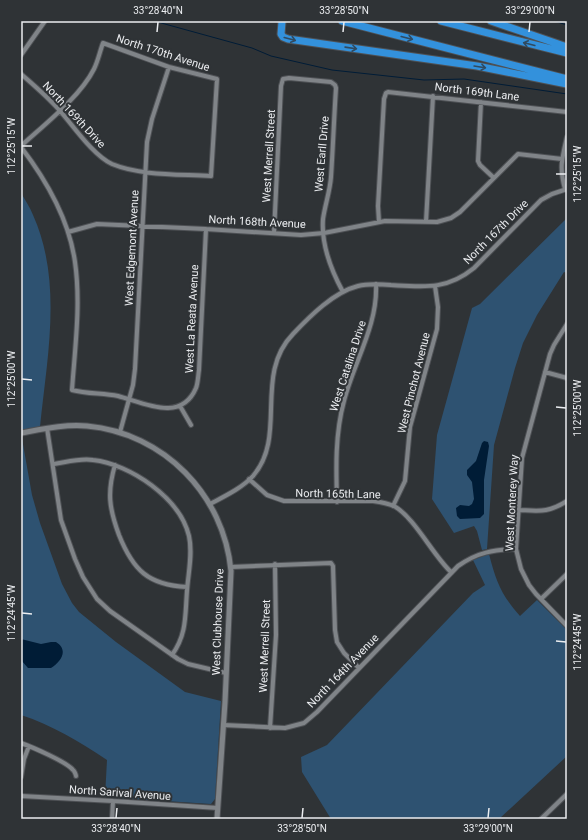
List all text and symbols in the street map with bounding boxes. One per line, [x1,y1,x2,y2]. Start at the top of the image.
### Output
text: 33°28'40"N [133,5,183,16]
text: 33°28'50"N [319,5,369,16]
text: 33°29'00"N [505,5,555,16]
street label: North 170th Avenue [115,32,211,74]
one-way arrow [400,34,413,42]
one-way arrow [283,35,296,43]
one-way arrow [523,39,536,47]
one-way arrow [344,44,357,52]
one-way arrow [473,63,486,71]
street label: North 169th Drive [40,79,108,151]
street label: North 169th Lane [434,80,520,104]
street label: West Merrell Street [260,109,278,203]
street label: West Earll Drive [312,115,332,193]
text: 112°25'15"W [6,117,17,174]
text: 112°25'15"W [572,145,583,202]
street label: West Edgemont Avenue [122,190,142,306]
street label: North 167th Drive [461,197,531,267]
street label: North 168th Avenue [208,213,306,231]
street label: West La Reata Avenue [183,264,201,374]
street label: West Catalina Drive [327,319,369,413]
street label: West Pinchot Avenue [395,331,433,435]
text: 112°25'00"W [6,350,17,407]
text: 112°25'00"W [572,379,583,436]
street label: West Monterey Way [503,454,521,552]
street label: North 165th Lane [295,487,381,501]
street label: West Clubhouse Drive [210,568,226,676]
text: 112°24'45"W [6,584,17,641]
street label: West Merrell Street [257,599,273,693]
text: 112°24'45"W [572,613,583,670]
street label: North 164th Avenue [304,631,382,711]
street label: North Sarival Avenue [69,783,172,803]
text: 33°28'40"N [91,823,141,834]
text: 33°28'50"N [277,823,327,834]
text: 33°29'00"N [463,823,513,834]

